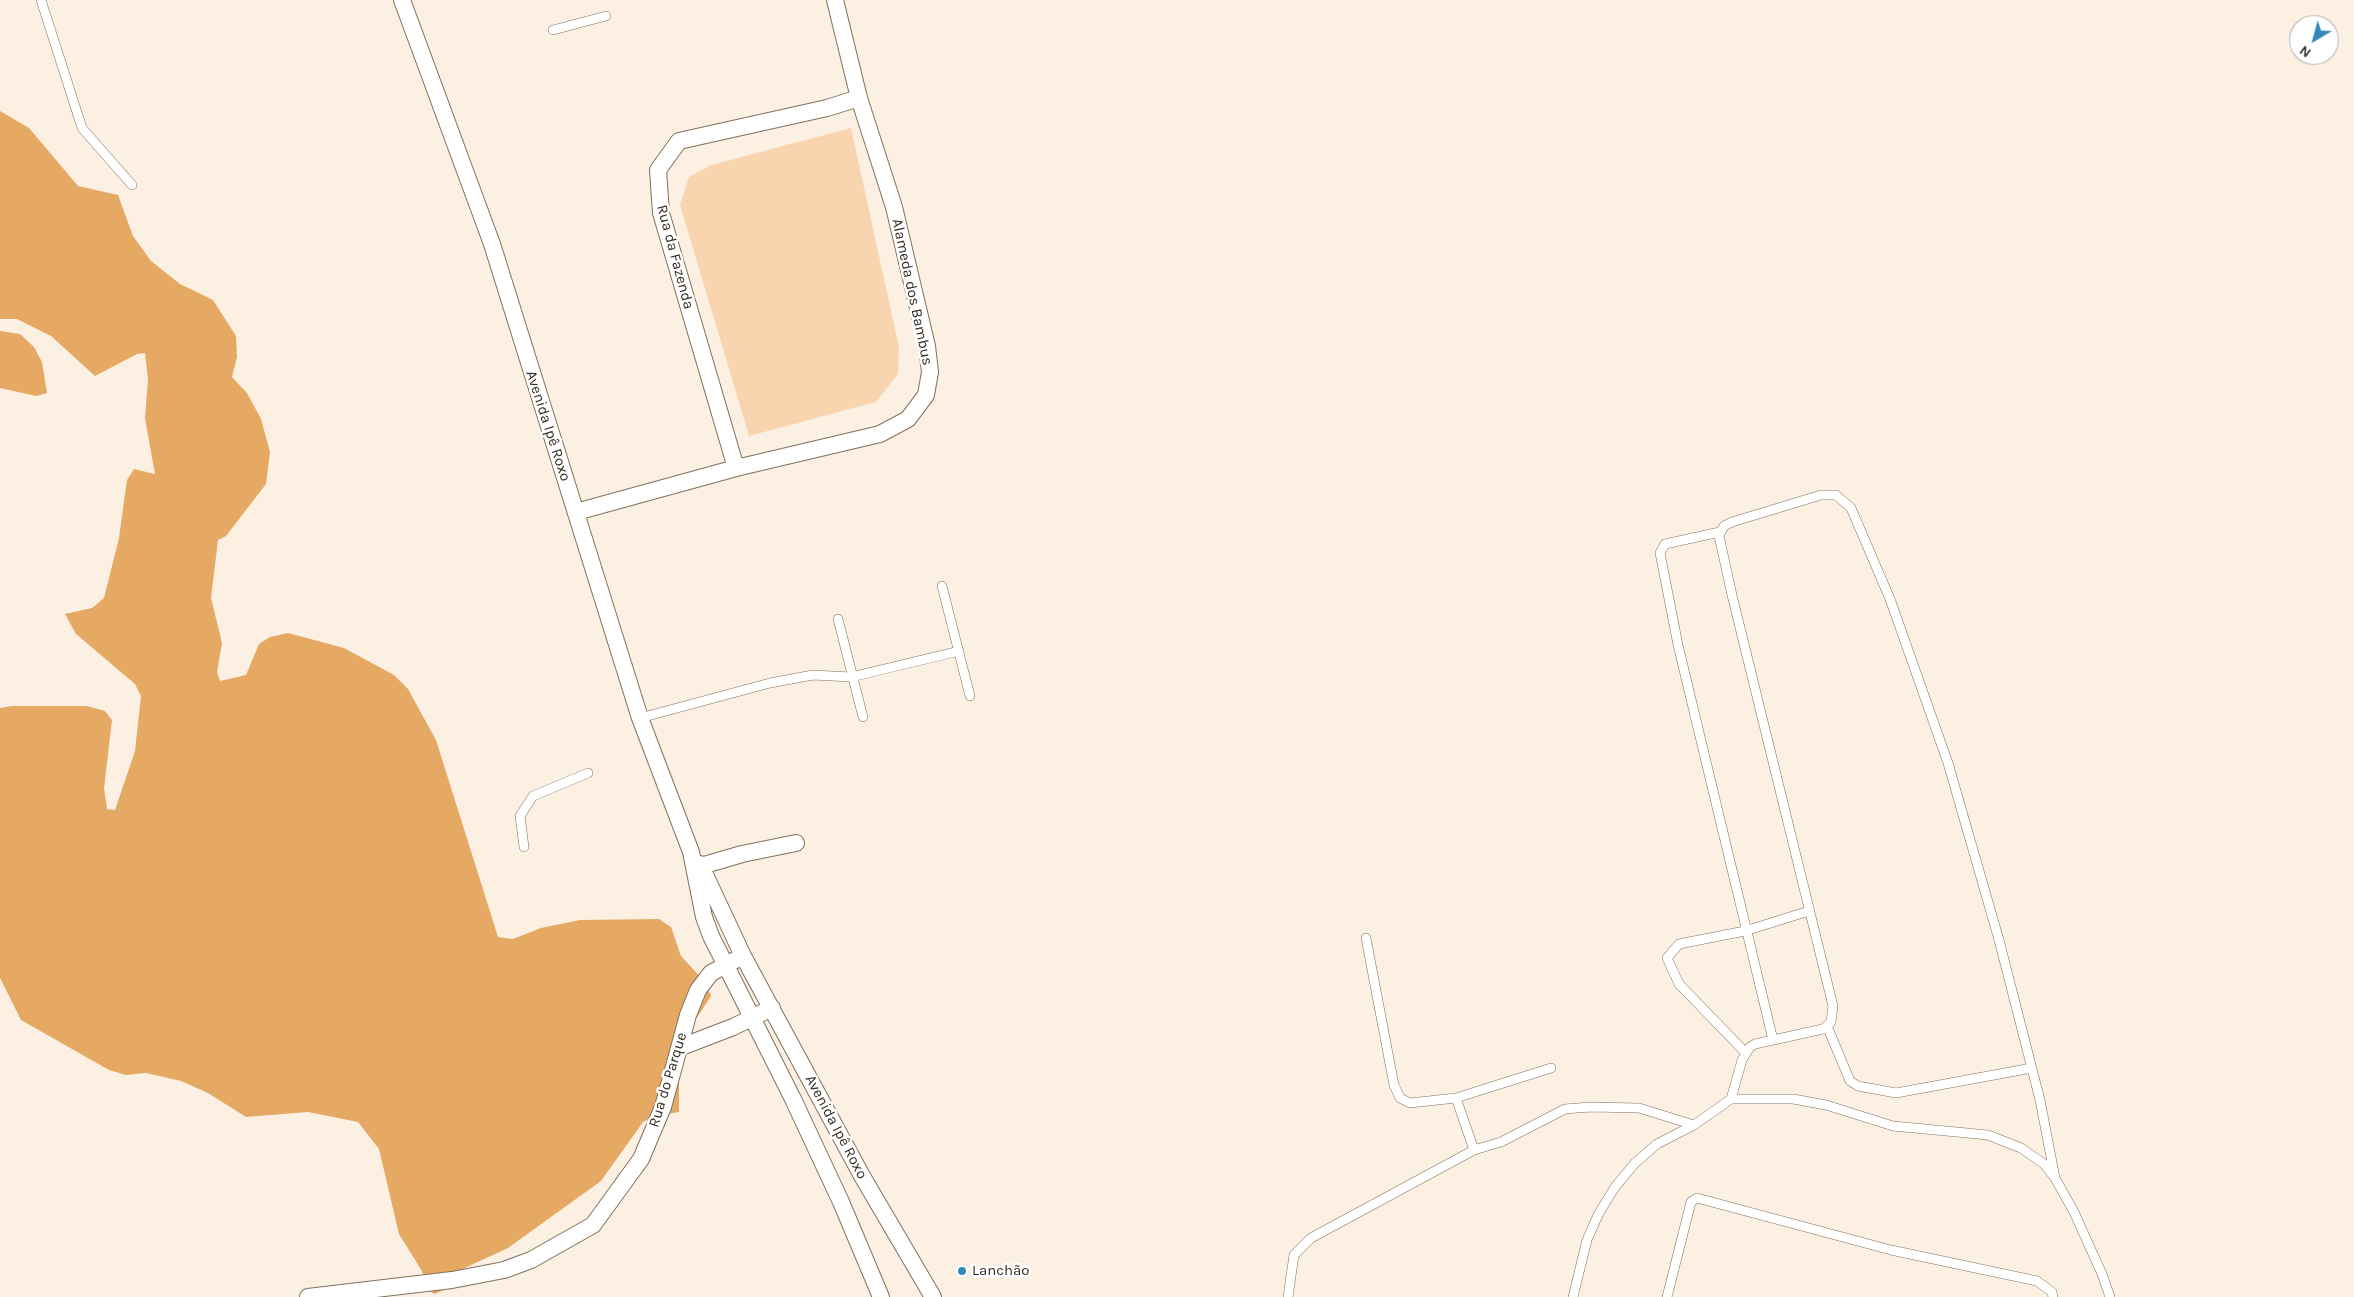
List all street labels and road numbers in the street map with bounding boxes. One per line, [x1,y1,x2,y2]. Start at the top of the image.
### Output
street label: Rua da Fazenda [652,203,698,311]
street label: Alameda dos Bambus [888,217,936,367]
street label: Avenida Ipê Roxo [522,368,574,484]
street label: Rua do Parque [645,1030,691,1130]
street label: Avenida Ipê Roxo [801,1072,871,1182]

